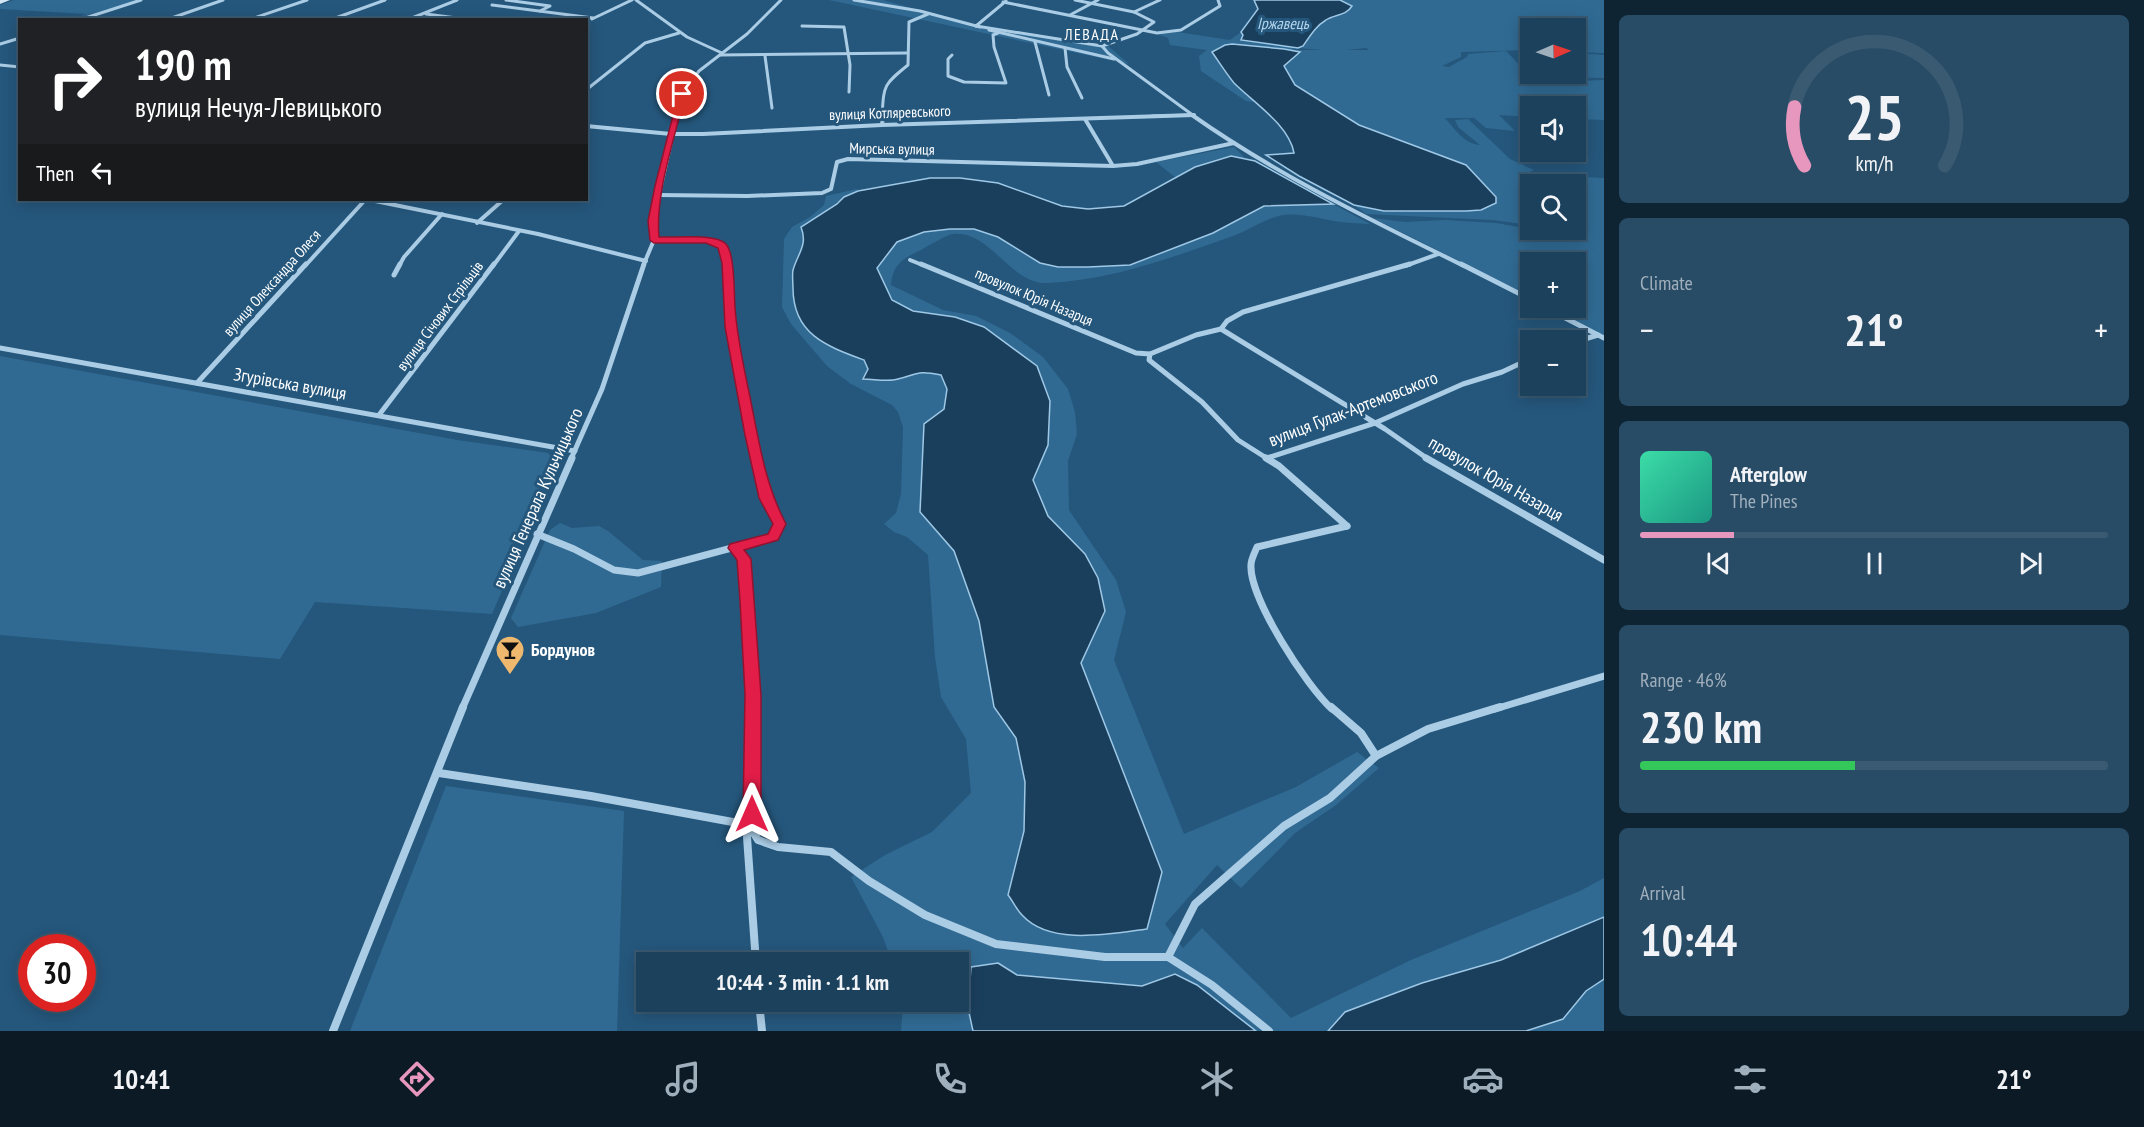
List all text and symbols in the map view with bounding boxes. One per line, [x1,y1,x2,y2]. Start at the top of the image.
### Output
water label: Іржавець [1257,13,1310,33]
north arrow [1520,18,1586,84]
map controls [1520,18,1586,396]
district label: ЛЕВАДА [1063,24,1120,44]
text: 190 m [135,37,232,92]
icon: right [36,42,114,120]
pin [656,68,707,119]
text: 25 [1844,76,1904,157]
icon: arrive [665,77,698,110]
text: вулиця Нечуя-Левицького [135,90,382,124]
button: sound [1520,96,1586,162]
street label: вулиця Котляревського [829,101,951,124]
street label: Мирська вулиця [849,138,935,159]
text: km/h [1855,149,1893,177]
icon: left [86,156,119,189]
text: Then [36,159,74,187]
button: search [1520,174,1586,240]
street label: вулиця Олександра Олеся [219,225,325,340]
button: + [1520,252,1586,318]
street label: вулиця Січових Стрільців [392,257,487,374]
street label: провулок Юрія Назарця [972,263,1096,330]
text: Climate [1640,270,1693,296]
text: 21° [1844,300,1904,358]
text: − [1640,308,1654,351]
text: + [2094,308,2108,351]
button: − [1520,330,1586,396]
street label: Згурівська вулиця [232,362,348,405]
street label: вулиця Гулак-Артемовського [1265,366,1441,451]
street label: вулиця Генерала Кульчицького [487,404,588,591]
street label: провулок Юрія Назарця [1425,431,1568,526]
text: Afterglow [1730,460,1807,488]
text: The Pines [1730,488,1797,514]
icon: previous [1702,547,1735,580]
icon: pause [1858,547,1891,580]
icon: next [2014,547,2047,580]
bar icon: Бордунов [494,634,526,676]
place label: Бордунов [531,638,595,661]
text: Range · 46% [1640,667,1727,693]
text: 230 km [1640,697,1762,755]
position arrow [720,782,784,846]
text: Arrival [1640,880,1685,906]
text: 10:44 [1640,910,1737,968]
speed limit sign: 30 [18,934,96,1012]
text: 10:44 · 3 min · 1.1 km [716,968,889,996]
icon: directions [396,1058,438,1100]
icon: music [662,1058,704,1100]
icon: phone [929,1058,971,1100]
icon: climate [1196,1058,1238,1100]
icon: car [1462,1058,1504,1100]
icon: filters [1729,1058,1771,1100]
text: 10:41 [112,1062,171,1096]
text: 21° [1996,1062,2032,1096]

